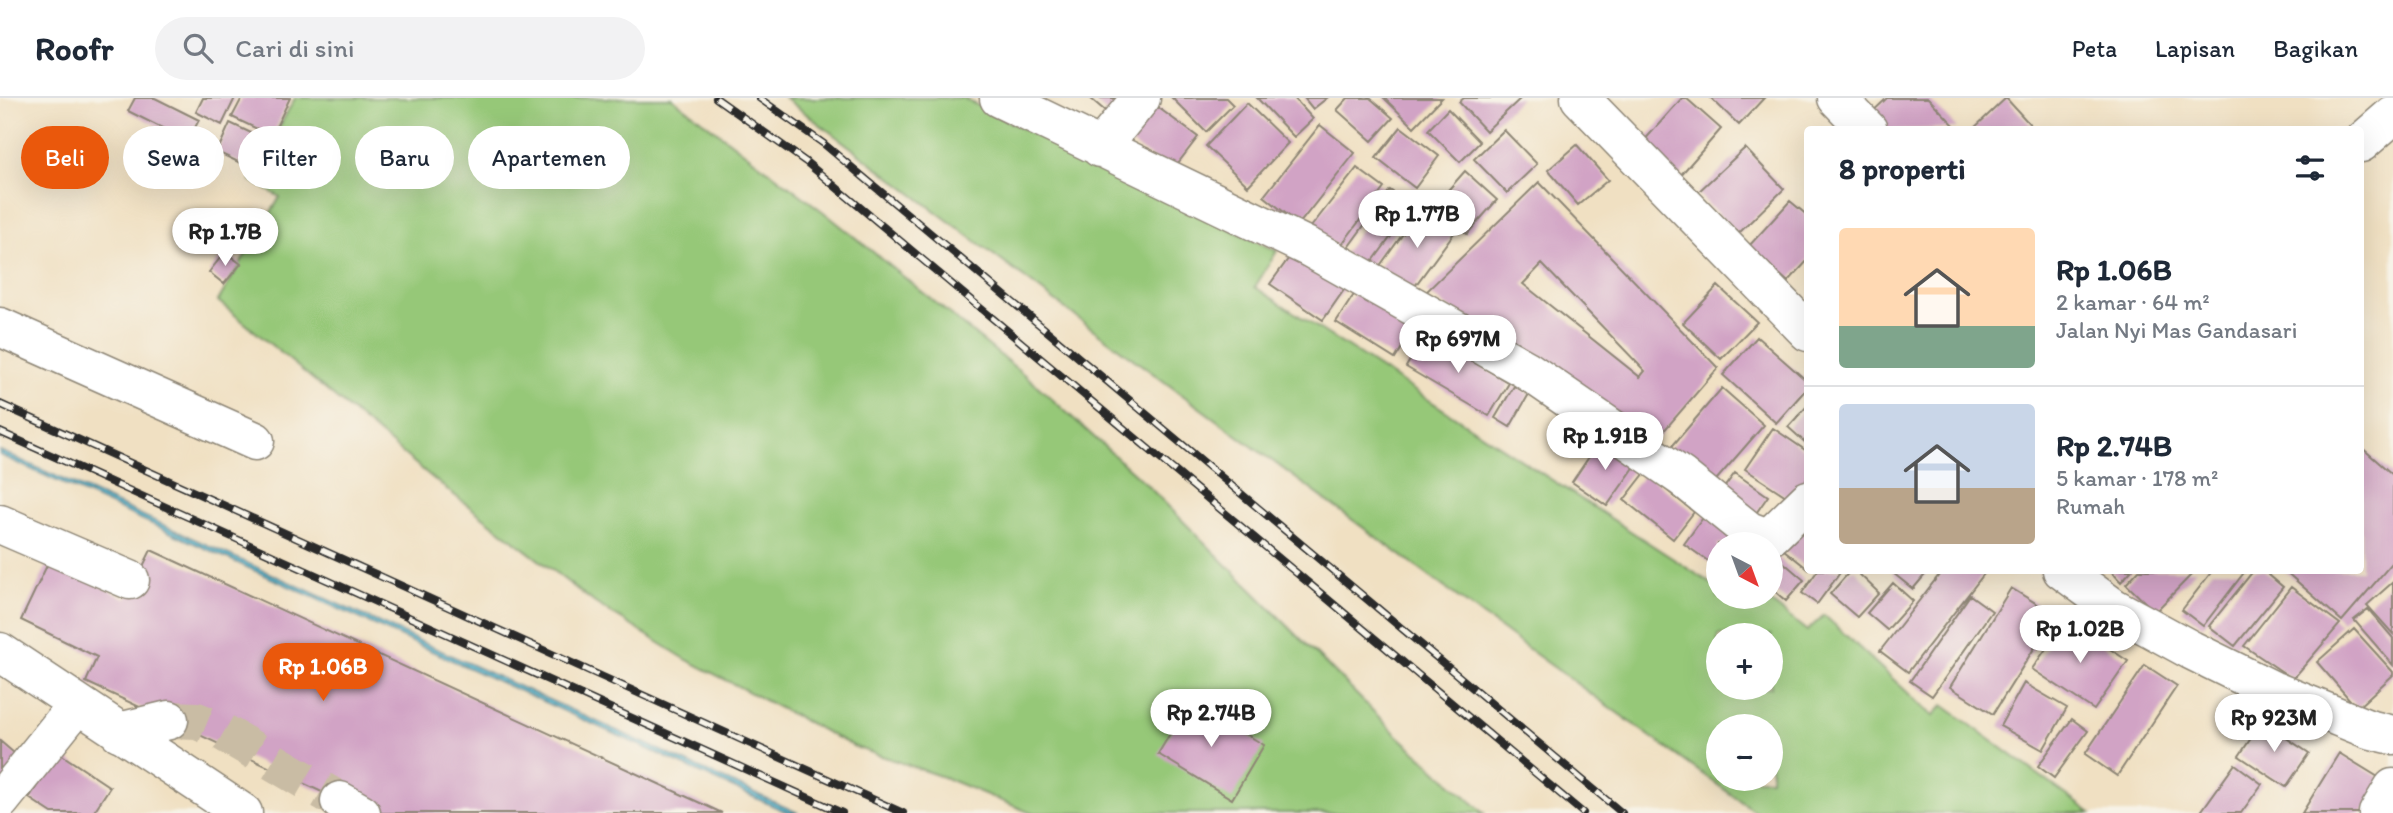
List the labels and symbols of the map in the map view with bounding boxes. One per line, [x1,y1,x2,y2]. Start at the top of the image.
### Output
pin: Rp 1.77B [1345,190,1489,250]
pin: Rp 1.7B [160,208,290,268]
pin: Rp 697M [1393,316,1523,375]
pin: Rp 1.91B [1533,412,1677,472]
north arrow [1706,532,1783,609]
pin: Rp 1.02B [2008,606,2152,665]
pin: Rp 1.06B [251,644,395,703]
pin: Rp 2.74B [1139,690,1283,749]
pin: Rp 923M [2209,694,2339,754]

